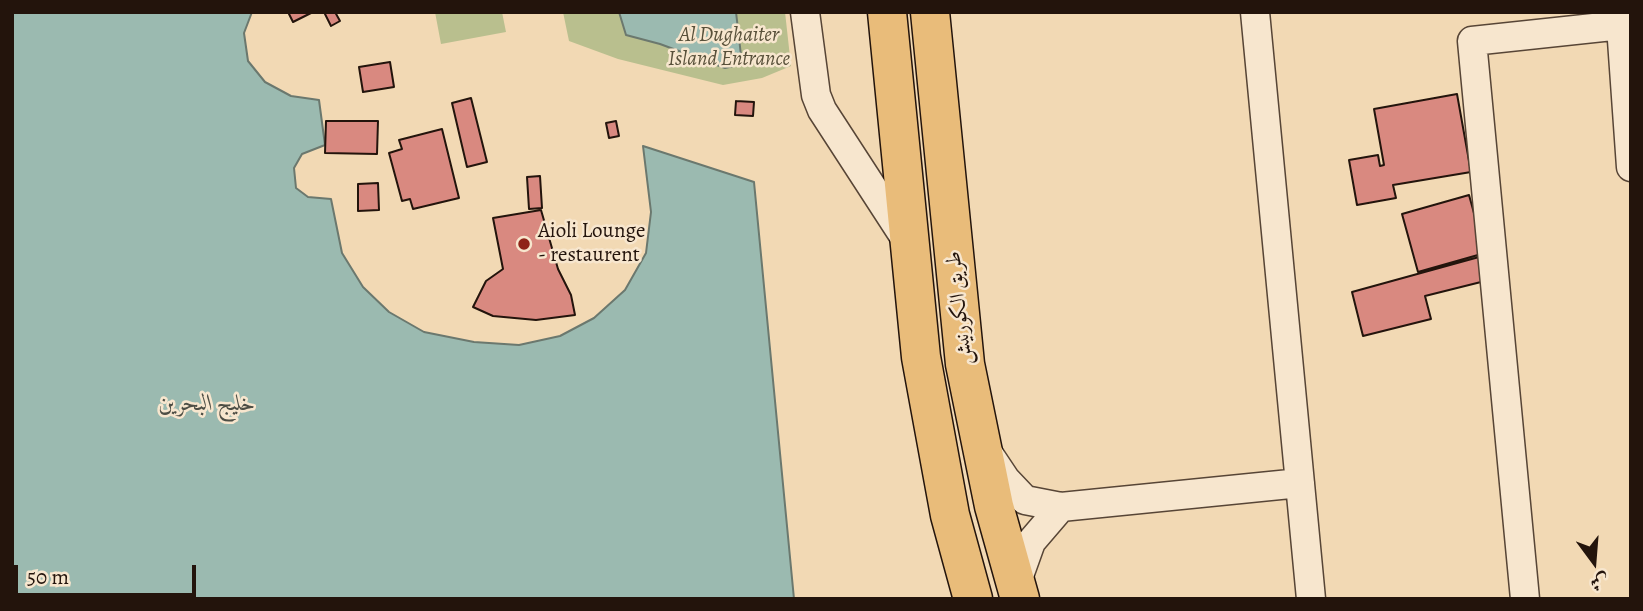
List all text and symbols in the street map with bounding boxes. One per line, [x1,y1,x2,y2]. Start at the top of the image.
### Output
park label: Al Dughaiter Island Entrance [668,23,790,73]
place label: Aioli Lounge - restaurent [538,219,645,269]
marker: Aioli Lounge - restaurent [516,236,532,252]
street label: طريق الكورنيش [942,250,978,366]
water label: خليج البحرين [158,390,256,418]
north arrow [1559,527,1629,597]
scale bar [18,552,200,596]
text: 50 m [27,563,69,591]
text: ش [1587,567,1612,597]

